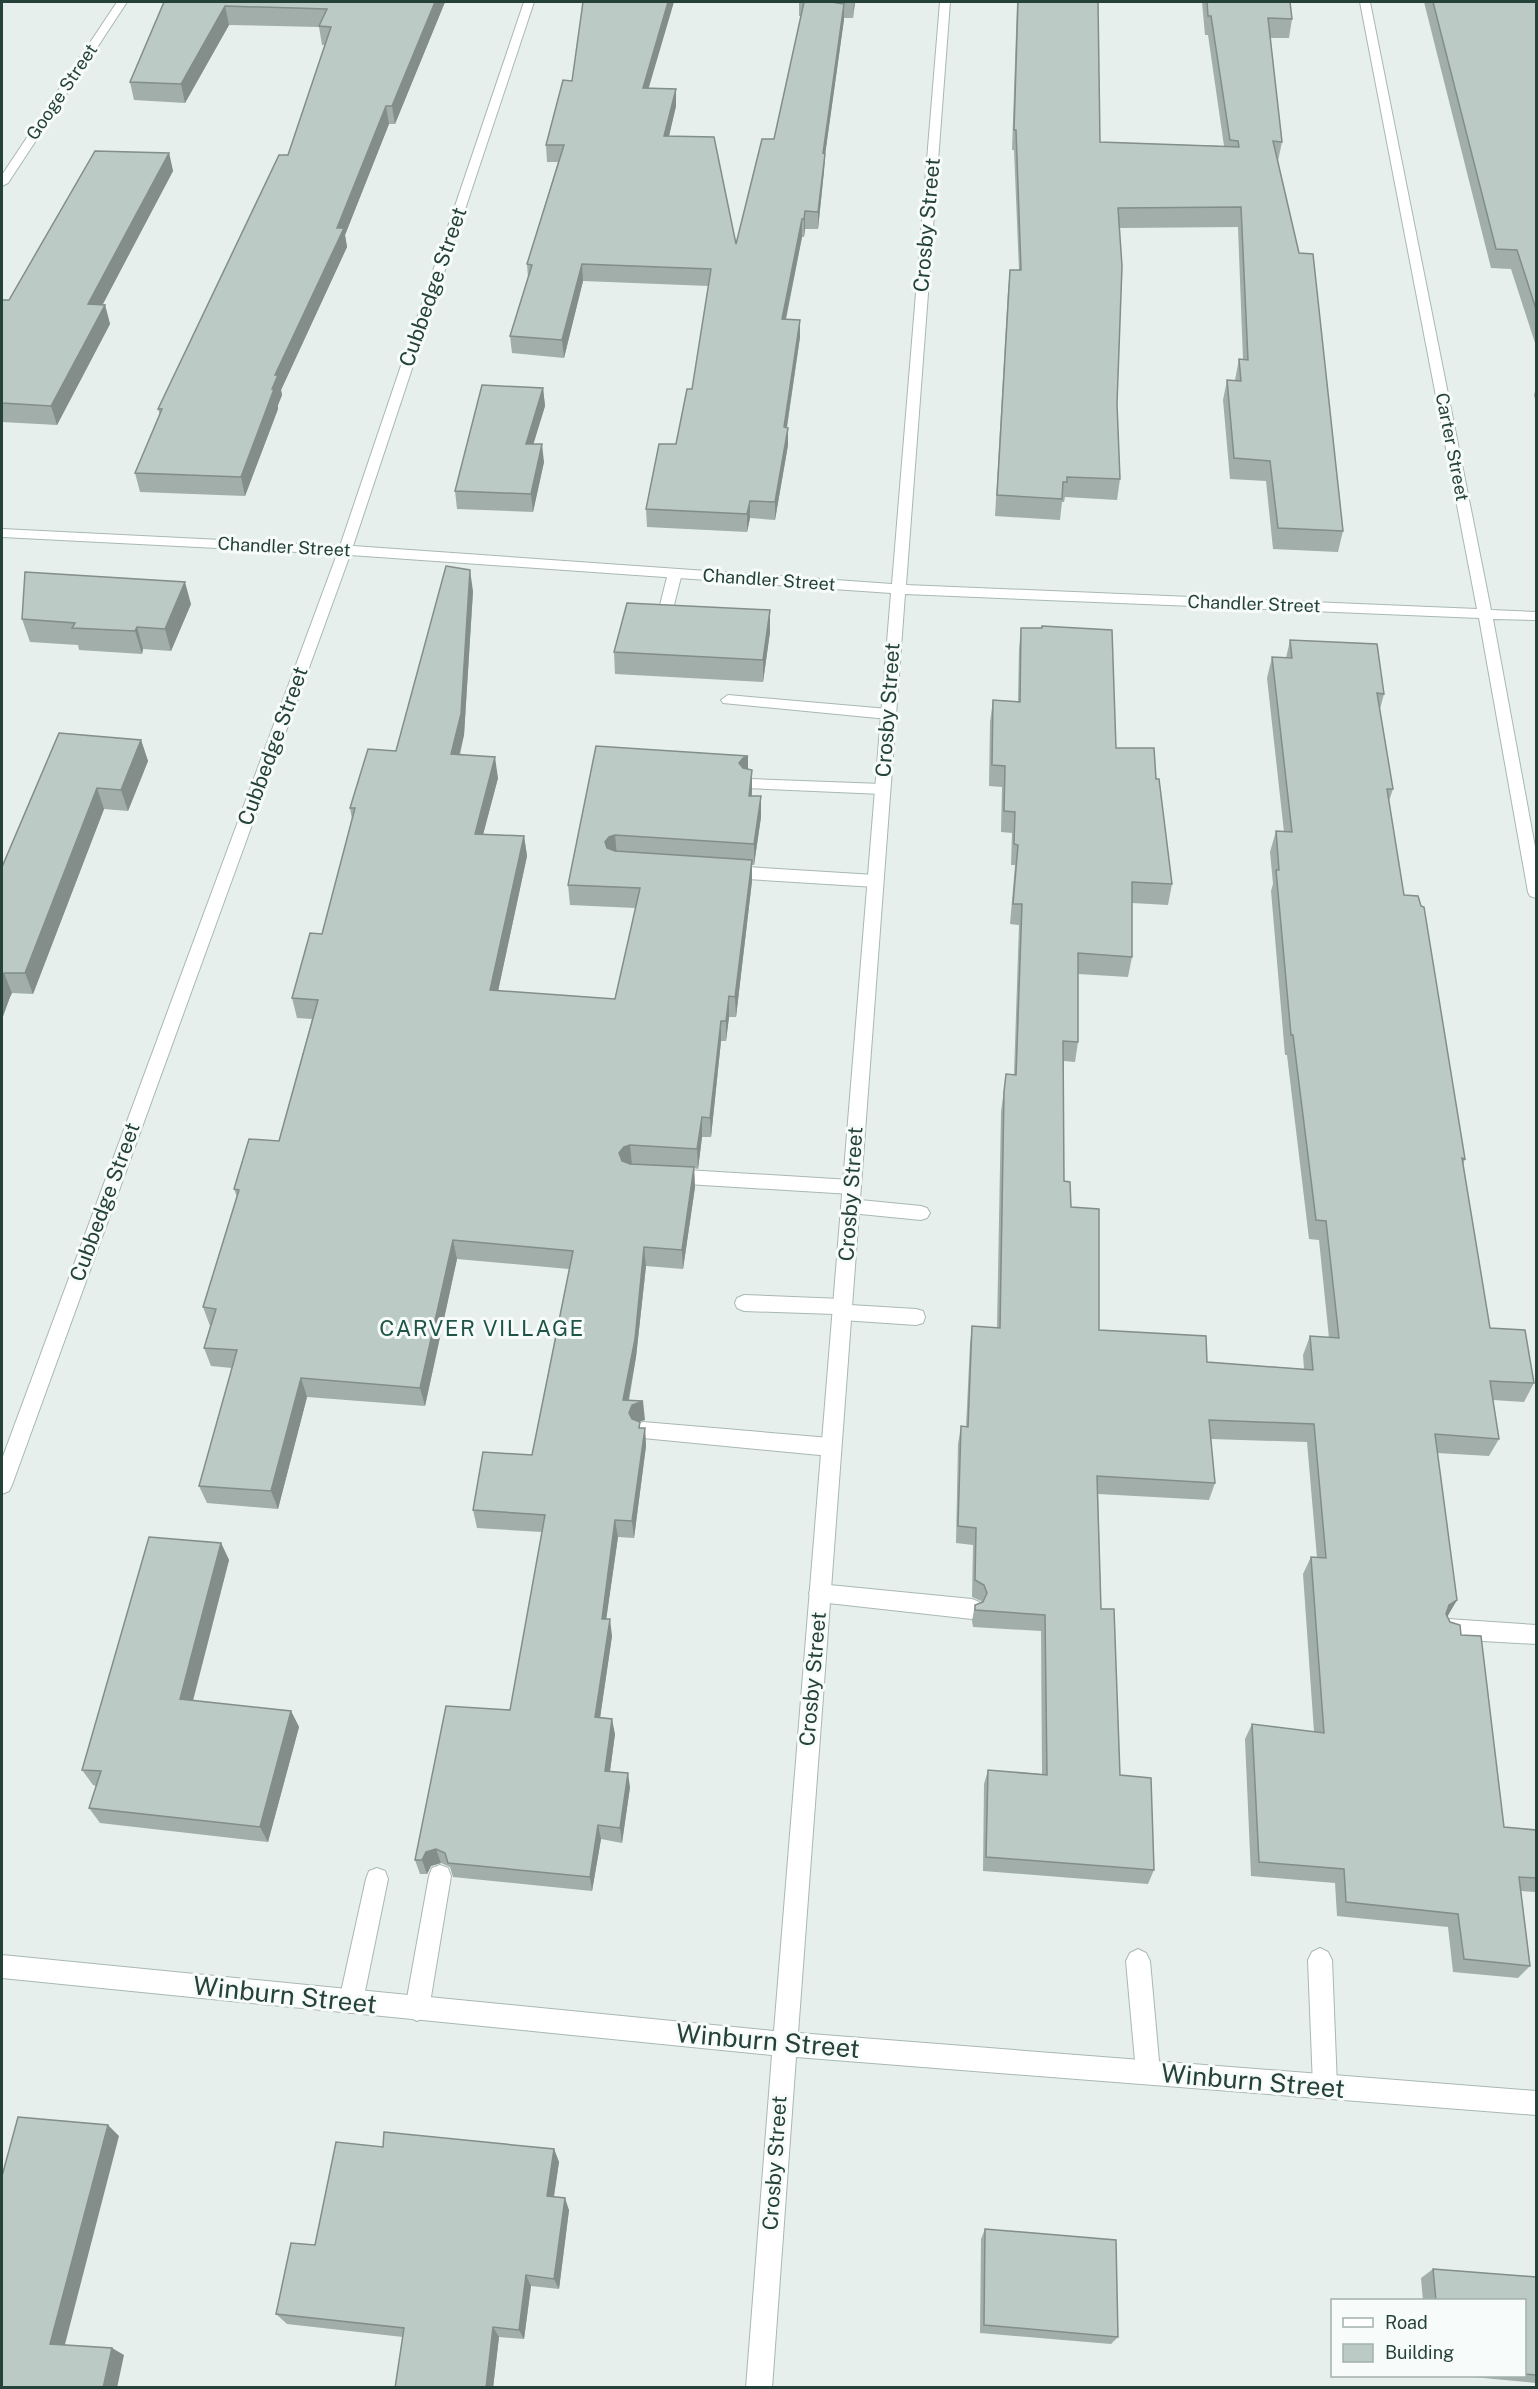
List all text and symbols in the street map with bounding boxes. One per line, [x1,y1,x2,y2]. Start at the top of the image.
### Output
street label: Googe Street [22,40,101,144]
street label: Crosby Street [908,157,945,293]
street label: Cubbedge Street [393,204,472,370]
street label: Carter Street [1432,391,1473,503]
street label: Chandler Street [217,533,351,560]
street label: Chandler Street [702,564,836,595]
street label: Chandler Street [1187,591,1321,616]
street label: Crosby Street [870,642,905,778]
street label: Cubbedge Street [232,663,313,829]
street label: Cubbedge Street [64,1119,145,1285]
street label: Crosby Street [833,1126,868,1262]
district label: CARVER VILLAGE [379,1315,585,1341]
street label: Crosby Street [794,1611,831,1747]
street label: Winburn Street [192,1969,378,2020]
street label: Winburn Street [675,2017,861,2064]
street label: Winburn Street [1160,2057,1346,2104]
street label: Crosby Street [757,2095,792,2231]
legend [1331,2299,1526,2377]
text: Road [1385,2312,1428,2333]
text: Building [1385,2342,1454,2363]

